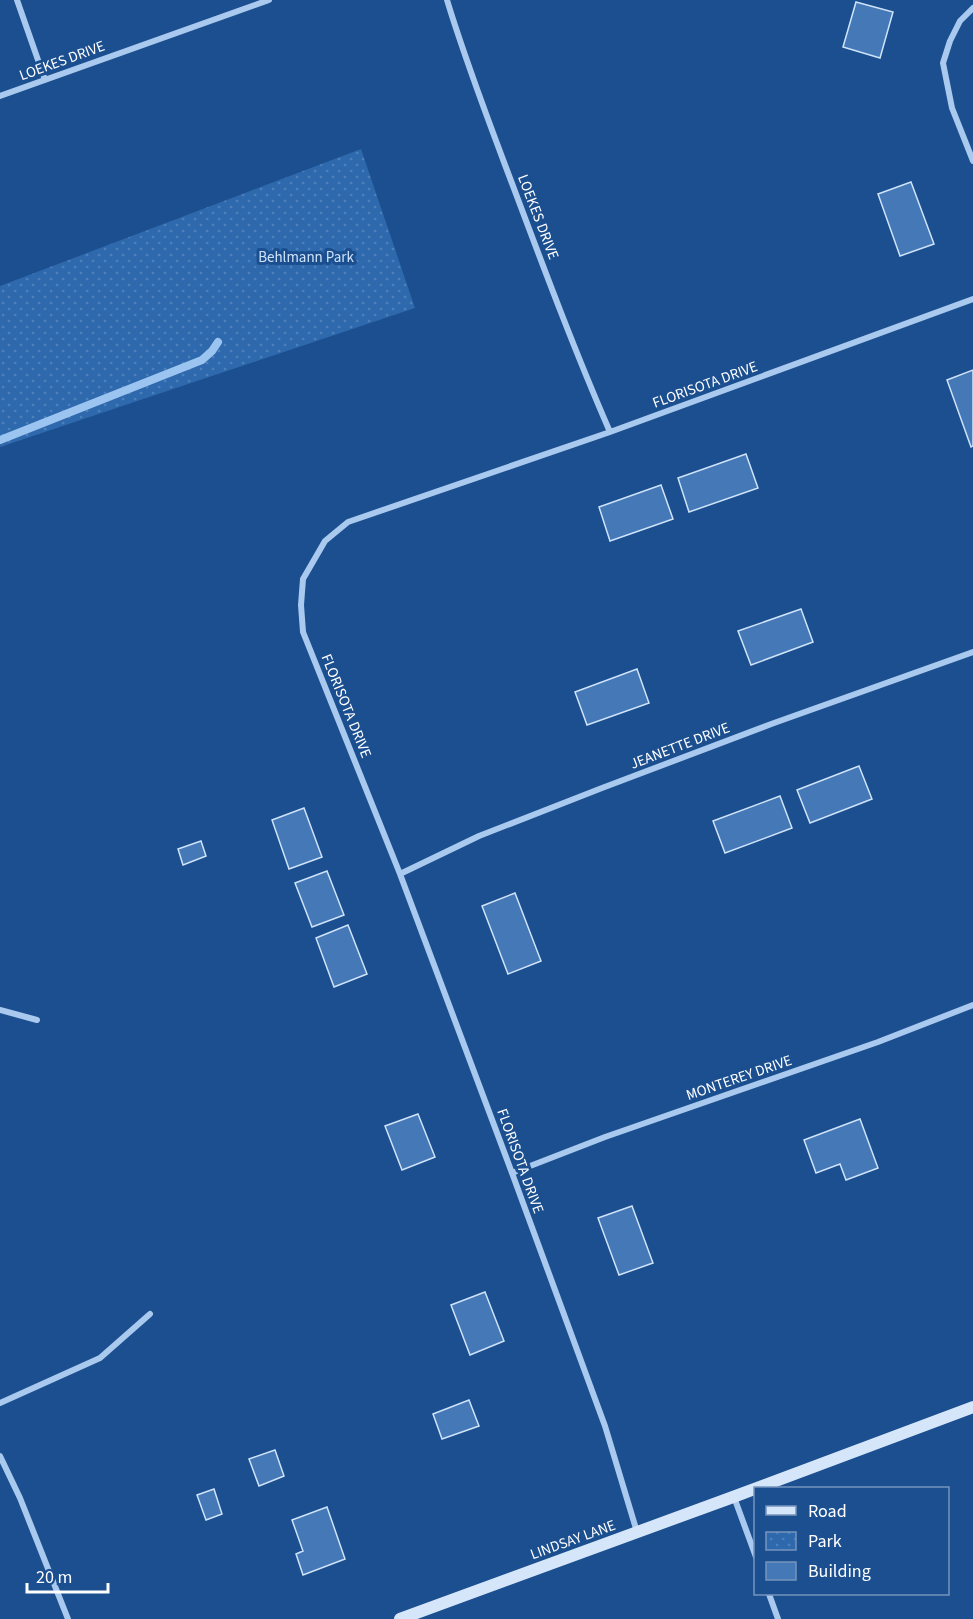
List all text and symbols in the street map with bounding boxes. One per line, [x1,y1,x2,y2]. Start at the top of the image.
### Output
street label: LOEKES DRIVE [16,36,108,86]
street label: LOEKES DRIVE [512,171,564,263]
park label: Behlmann Park [258,247,354,268]
street label: FLORISOTA DRIVE [650,356,760,414]
street label: FLORISOTA DRIVE [316,651,376,761]
street label: JEANETTE DRIVE [627,717,733,775]
street label: MONTEREY DRIVE [683,1050,795,1106]
street label: FLORISOTA DRIVE [491,1106,549,1216]
legend [754,1487,949,1595]
text: Road [808,1499,847,1524]
street label: LINDSAY LANE [527,1515,619,1565]
text: Park [808,1529,842,1554]
scale bar [27,1556,108,1594]
text: Building [808,1559,871,1584]
text: 20 m [36,1565,72,1590]

